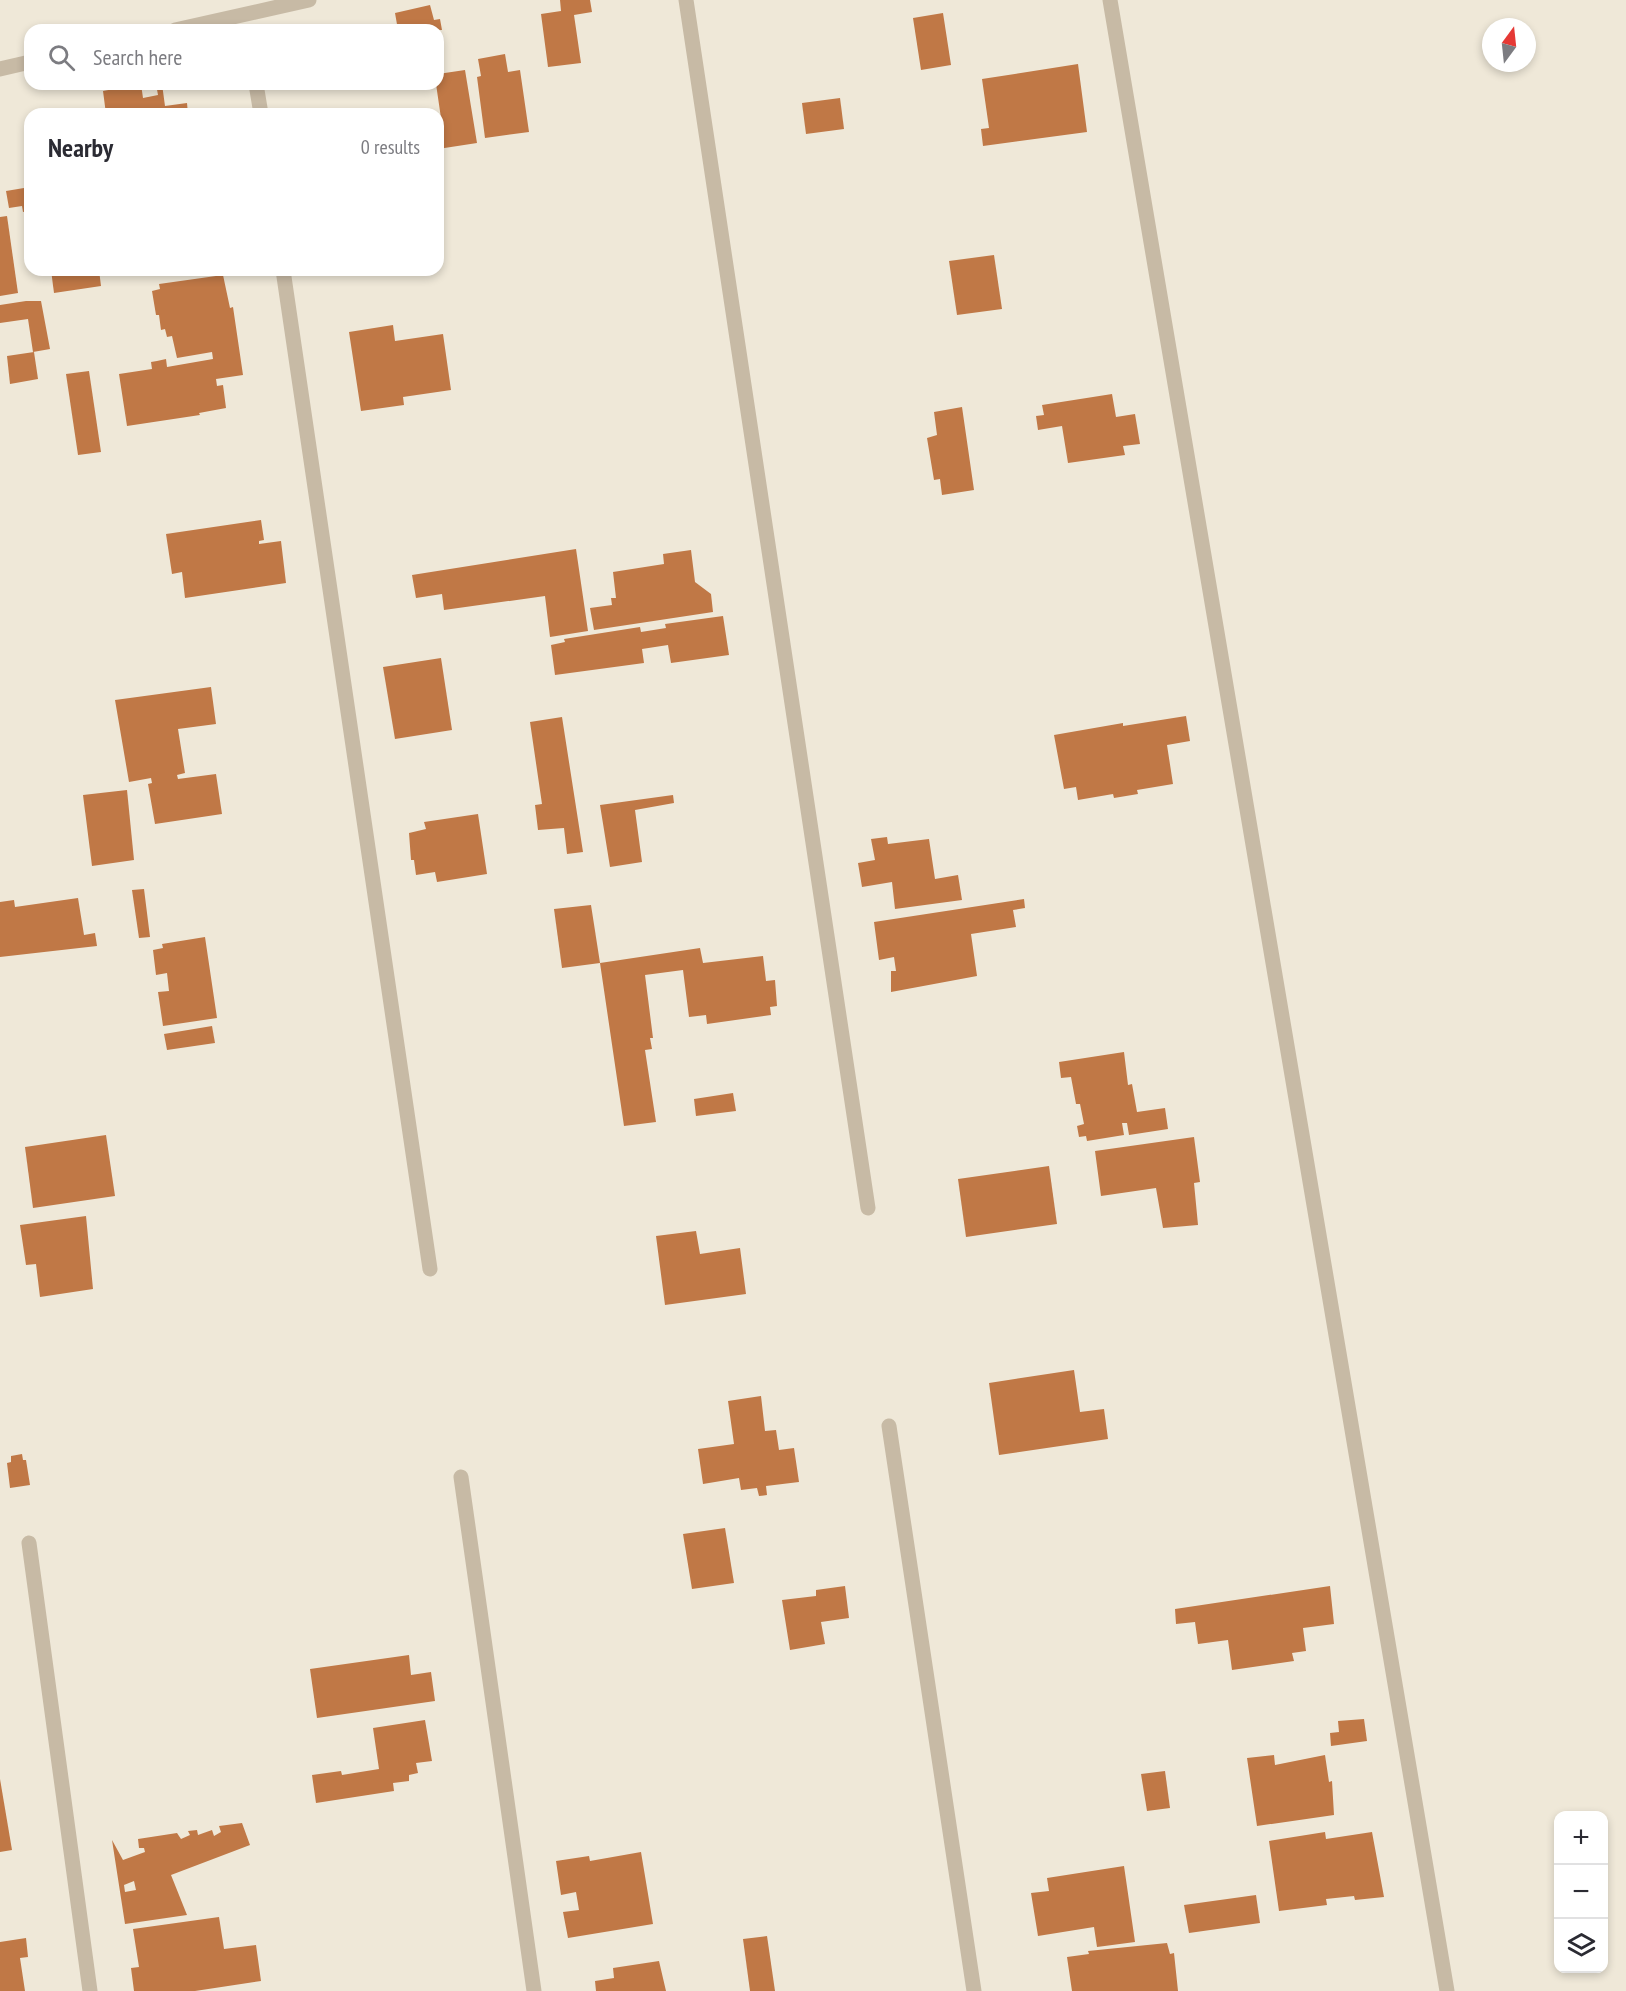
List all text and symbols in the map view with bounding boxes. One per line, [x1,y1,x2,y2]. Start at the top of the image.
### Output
north arrow [1482,18,1536,72]
search box [24,24,444,90]
icon: search [45,41,78,74]
text: Search here [93,43,182,71]
text: Nearby [48,131,113,164]
text: 0 results [361,134,420,160]
map controls [1554,1811,1608,1973]
button: + [1554,1811,1608,1865]
button: − [1554,1865,1608,1919]
button: layers [1554,1919,1608,1973]

